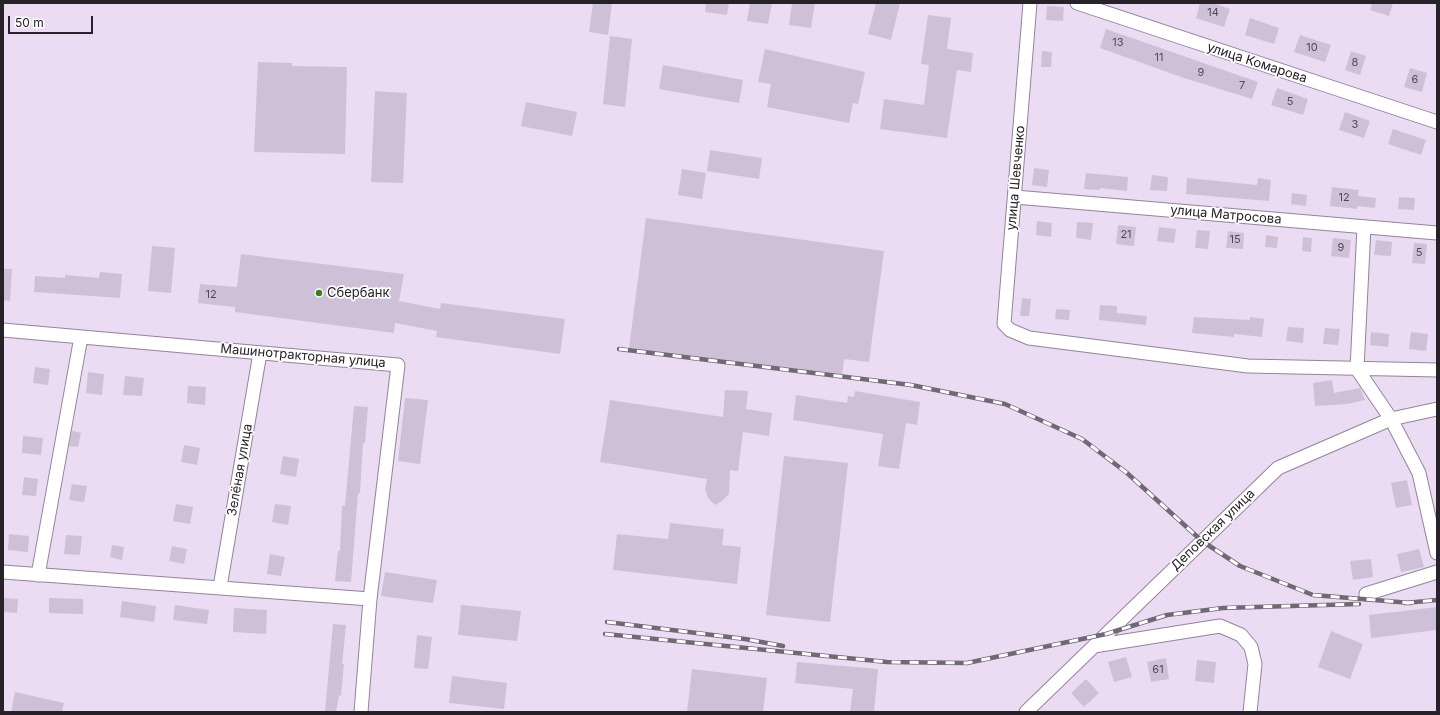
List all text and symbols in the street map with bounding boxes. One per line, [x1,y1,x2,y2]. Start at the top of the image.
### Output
house number: 14 [1207,6,1219,20]
scale bar [10,8,95,34]
text: 50 m [15,15,44,30]
house number: 13 [1112,36,1124,50]
street label: улица Комарова [1205,39,1309,87]
house number: 10 [1306,41,1318,55]
house number: 11 [1155,51,1163,65]
house number: 8 [1352,56,1358,70]
house number: 9 [1198,66,1204,80]
house number: 6 [1412,73,1418,87]
house number: 7 [1239,79,1245,93]
house number: 5 [1287,95,1293,109]
house number: 3 [1352,118,1358,132]
street label: улица Шевченко [1004,125,1028,231]
house number: 12 [1338,191,1350,205]
street label: улица Матросова [1170,202,1282,228]
house number: 21 [1120,228,1132,242]
house number: 15 [1229,233,1241,247]
house number: 9 [1338,241,1344,255]
house number: 5 [1416,246,1422,260]
place label: Сбербанк [327,285,389,301]
house number: 12 [205,288,217,302]
marker: Сбербанк [314,288,324,298]
street label: Машинотракторная улица [220,341,386,371]
street label: Зелёная улица [224,423,256,517]
street label: Деповская улица [1168,486,1258,574]
house number: 61 [1152,663,1164,677]

